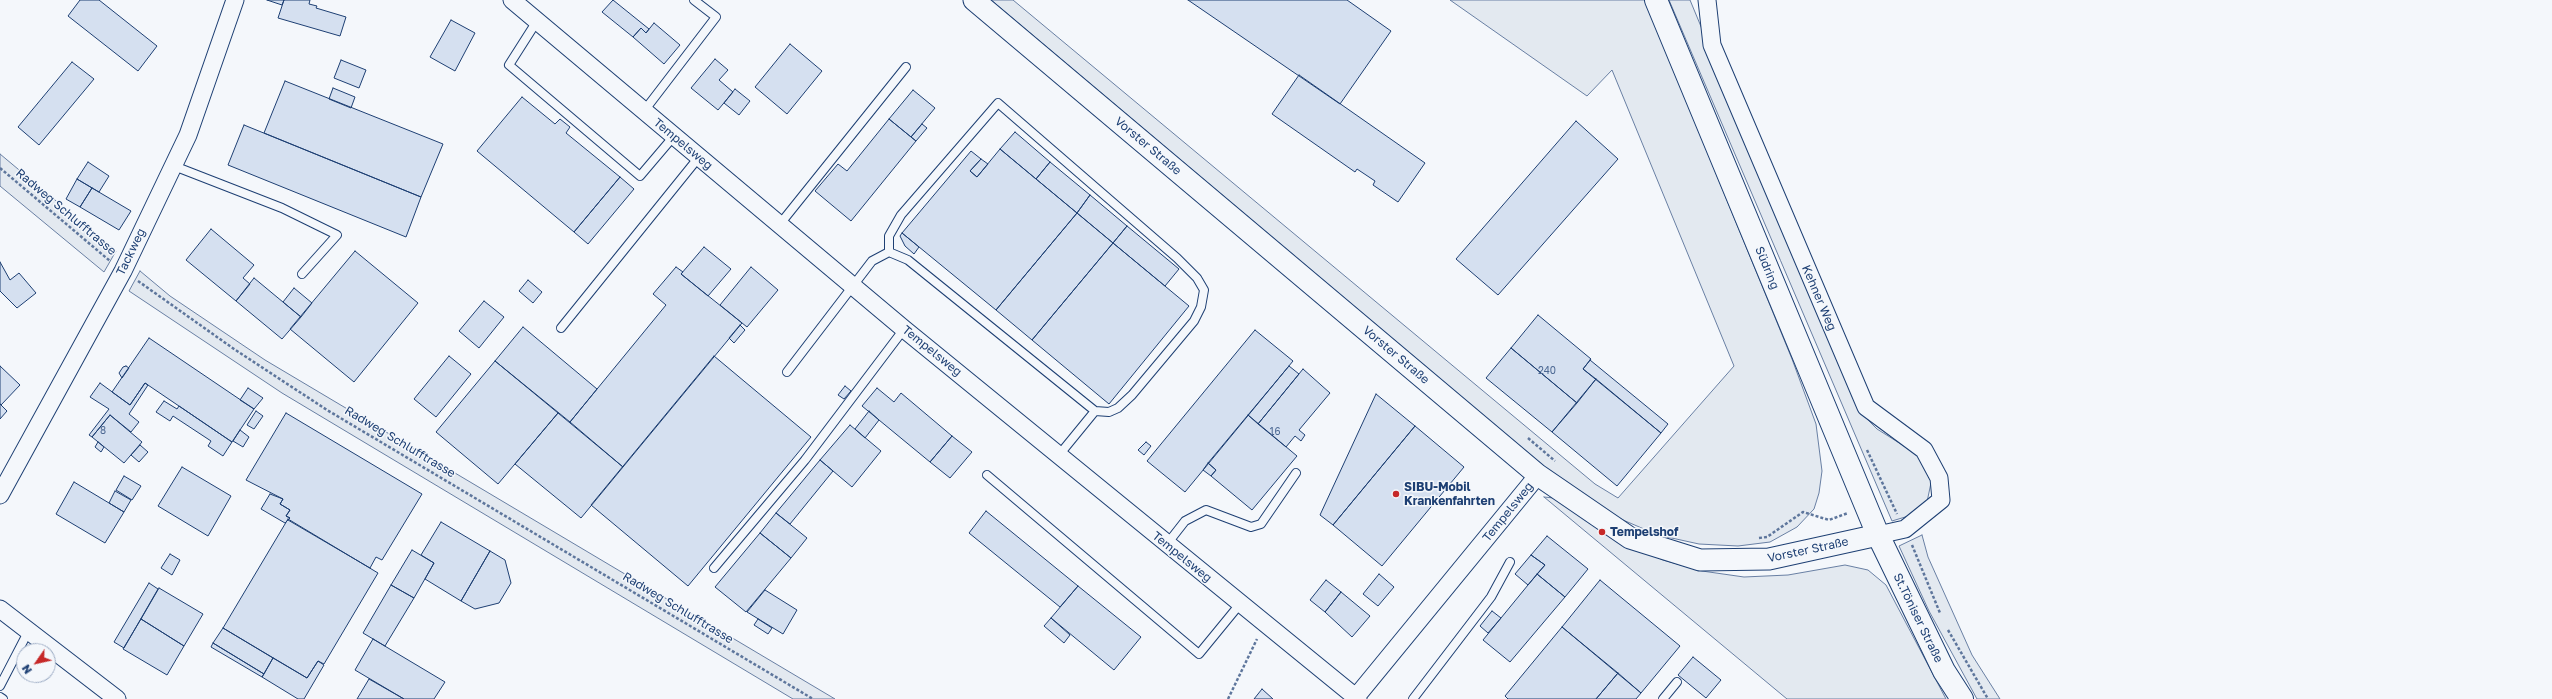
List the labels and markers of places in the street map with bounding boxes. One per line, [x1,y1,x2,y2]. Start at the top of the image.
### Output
place label: SIBU-Mobil Krankenfahrten [1404,480,1495,508]
marker: SIBU-Mobil Krankenfahrten [1391,489,1401,499]
place label: Tempelshof [1610,525,1678,539]
marker: Tempelshof [1597,527,1607,537]

